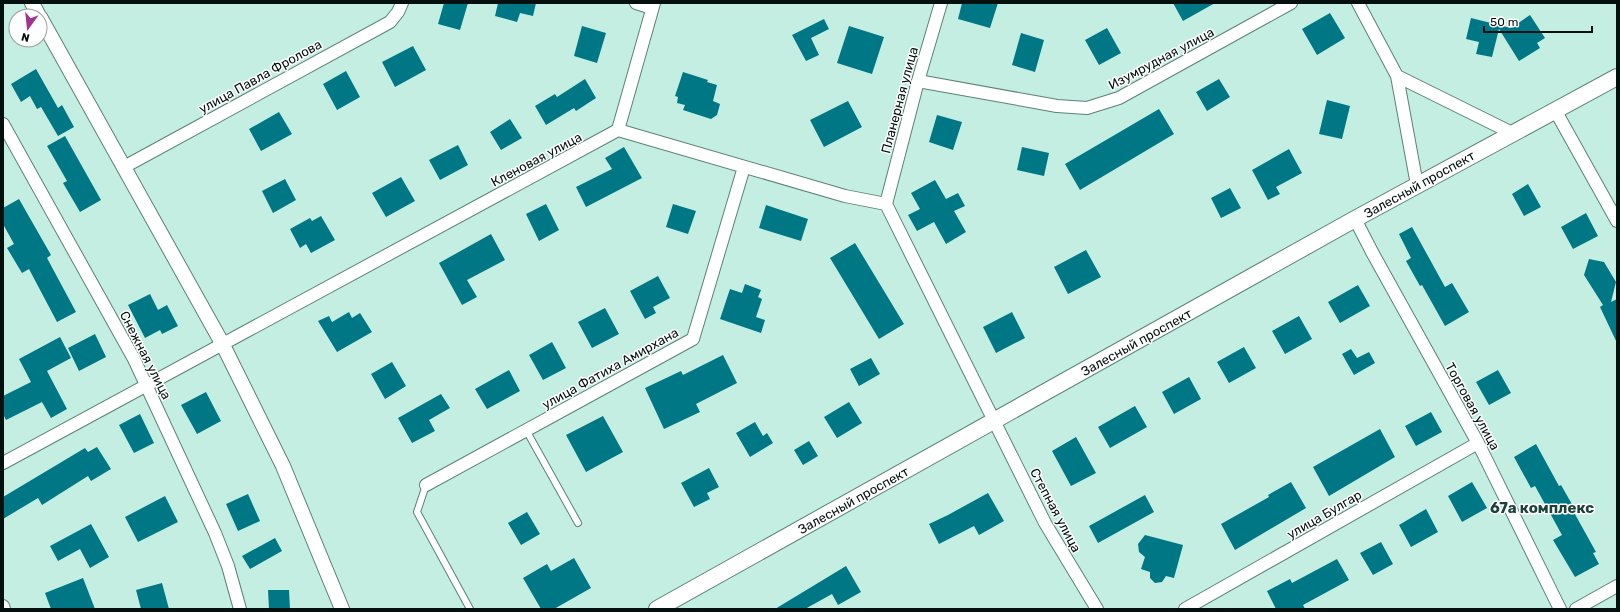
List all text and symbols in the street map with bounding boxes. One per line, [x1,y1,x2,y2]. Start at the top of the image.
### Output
north arrow [8,8,48,48]
scale bar [1484,8,1592,34]
text: 50 m [1490,15,1518,29]
street label: Изумрудная улица [1106,24,1217,93]
text: N [20,30,31,44]
street label: улица Павла Фролова [196,36,324,116]
street label: Планерная улица [878,45,921,155]
street label: Кленовая улица [488,129,584,190]
street label: Залесный проспект [1361,148,1477,221]
street label: Залесный проспект [1078,306,1194,379]
street label: Снежная улица [117,309,174,402]
street label: улица Фатиха Амирхана [540,325,681,412]
street label: Торговая улица [1442,360,1503,453]
street label: Залесный проспект [795,464,911,537]
street label: Степная улица [1027,466,1084,555]
street label: улица Булгар [1284,487,1364,542]
district label: 67а комплекс [1490,499,1594,517]

